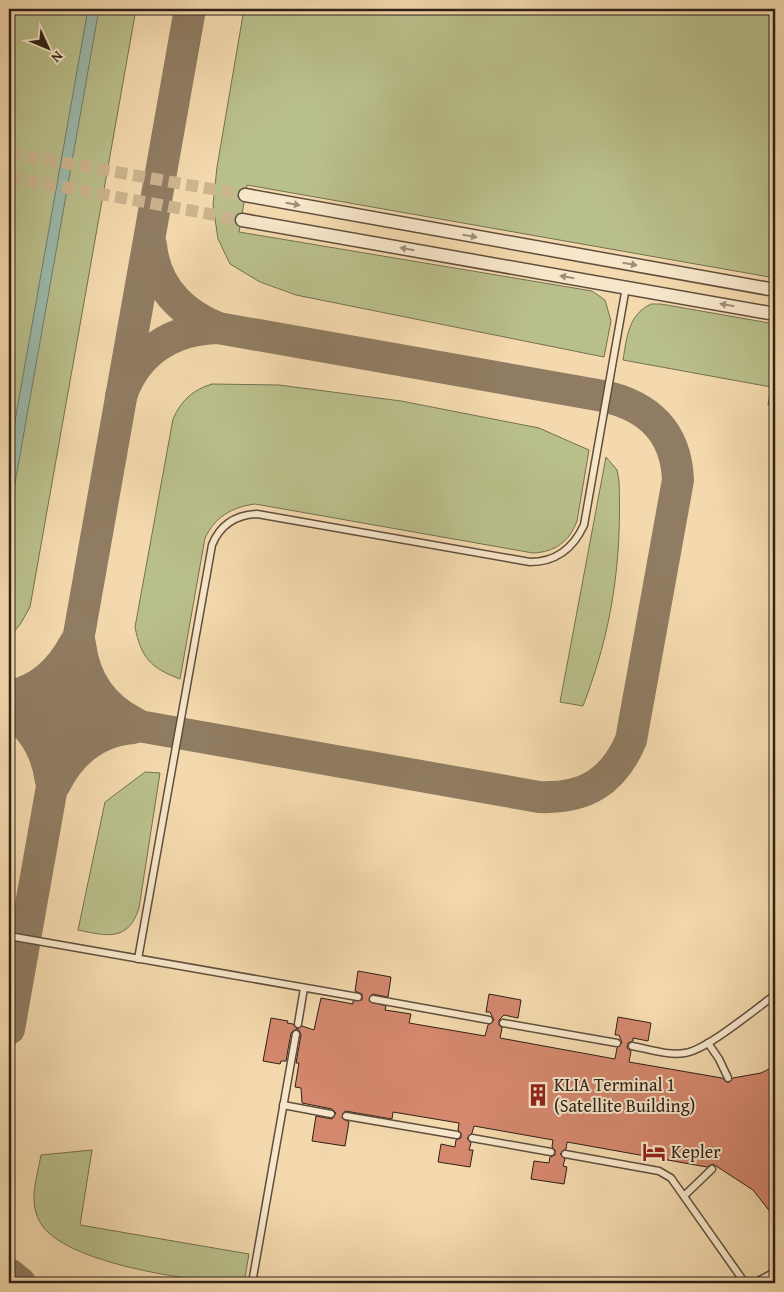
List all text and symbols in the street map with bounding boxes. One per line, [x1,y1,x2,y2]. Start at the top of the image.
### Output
north arrow [22,22,72,72]
text: N [46,47,68,68]
one-way arrow [286,200,302,208]
one-way arrow [463,232,479,240]
one-way arrow [399,244,415,252]
one-way arrow [623,261,639,269]
one-way arrow [559,272,575,280]
one-way arrow [719,301,735,309]
place label: KLIA Terminal 1 (Satellite Building) [554,1071,695,1119]
building icon: KLIA Terminal 1 (Satellite Building) [525,1082,551,1108]
place label: Kepler [671,1138,721,1165]
hotel icon: Kepler [641,1139,667,1165]

